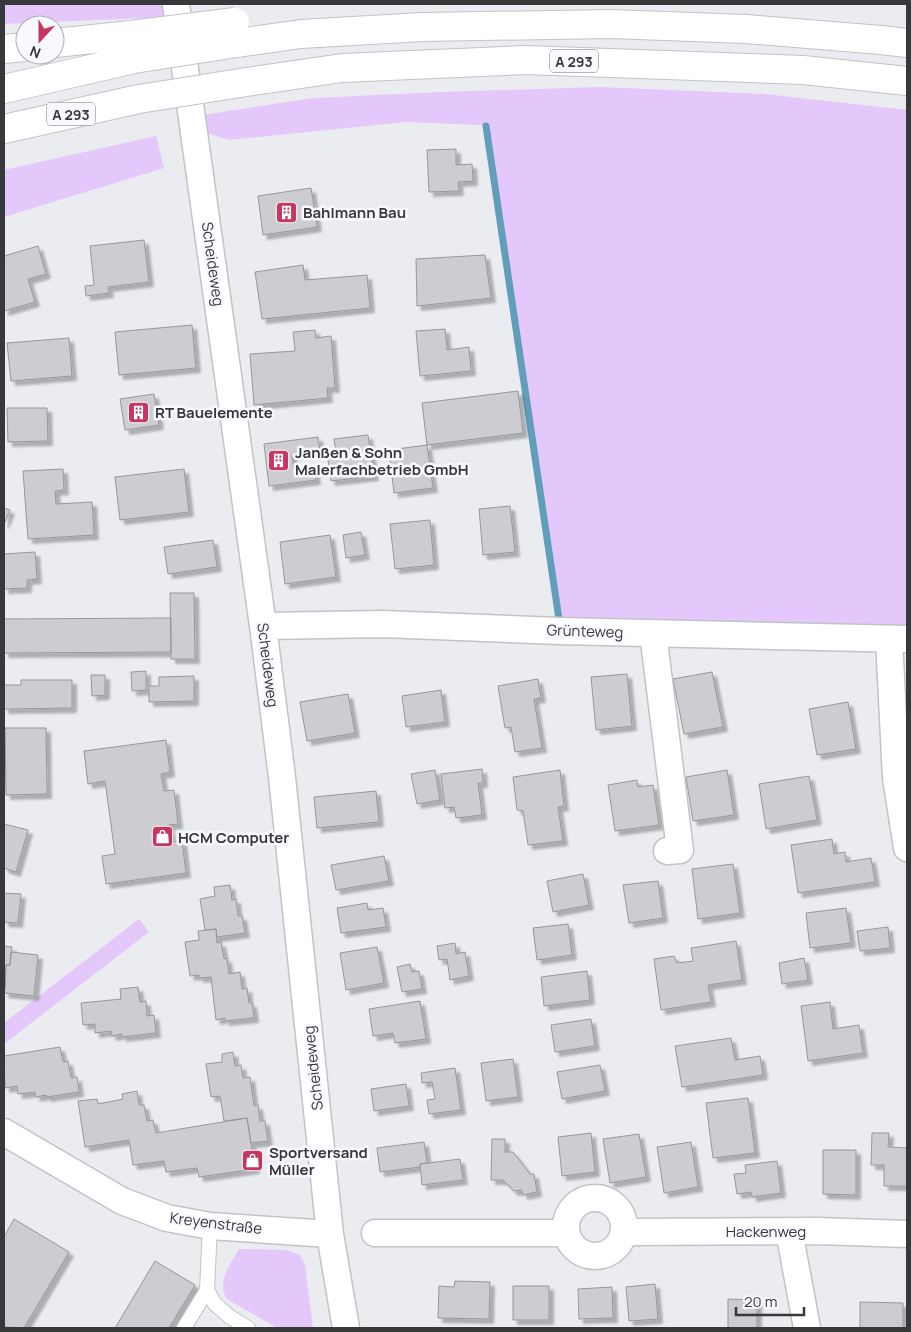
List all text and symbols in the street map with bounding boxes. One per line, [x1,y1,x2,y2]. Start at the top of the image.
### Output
north arrow [15,15,65,65]
text: N [27,42,43,63]
road number: A 293 [550,49,598,72]
road number: A 293 [47,102,95,126]
building icon: Bahlmann Bau [275,200,299,224]
place label: Bahlmann Bau [303,202,406,223]
street label: Scheideweg [197,220,229,308]
building icon: RT Bauelemente [127,400,151,424]
place label: RT Bauelemente [155,402,273,423]
place label: Janßen & Sohn Malerfachbetrieb GmbH [295,442,469,480]
building icon: Janßen & Sohn Malerfachbetrieb GmbH [267,449,291,473]
street label: Grünteweg [546,619,624,643]
street label: Scheideweg [252,622,284,708]
shop icon: HCM Computer [150,825,174,849]
place label: HCM Computer [178,827,289,848]
street label: Scheideweg [298,1025,328,1111]
place label: Sportversand Müller [269,1142,368,1180]
shop icon: Sportversand Müller [241,1149,265,1173]
street label: Kreyenstraße [169,1207,264,1239]
street label: Hackenweg [726,1221,806,1242]
scale bar [736,1284,804,1316]
text: 20 m [744,1291,777,1312]

